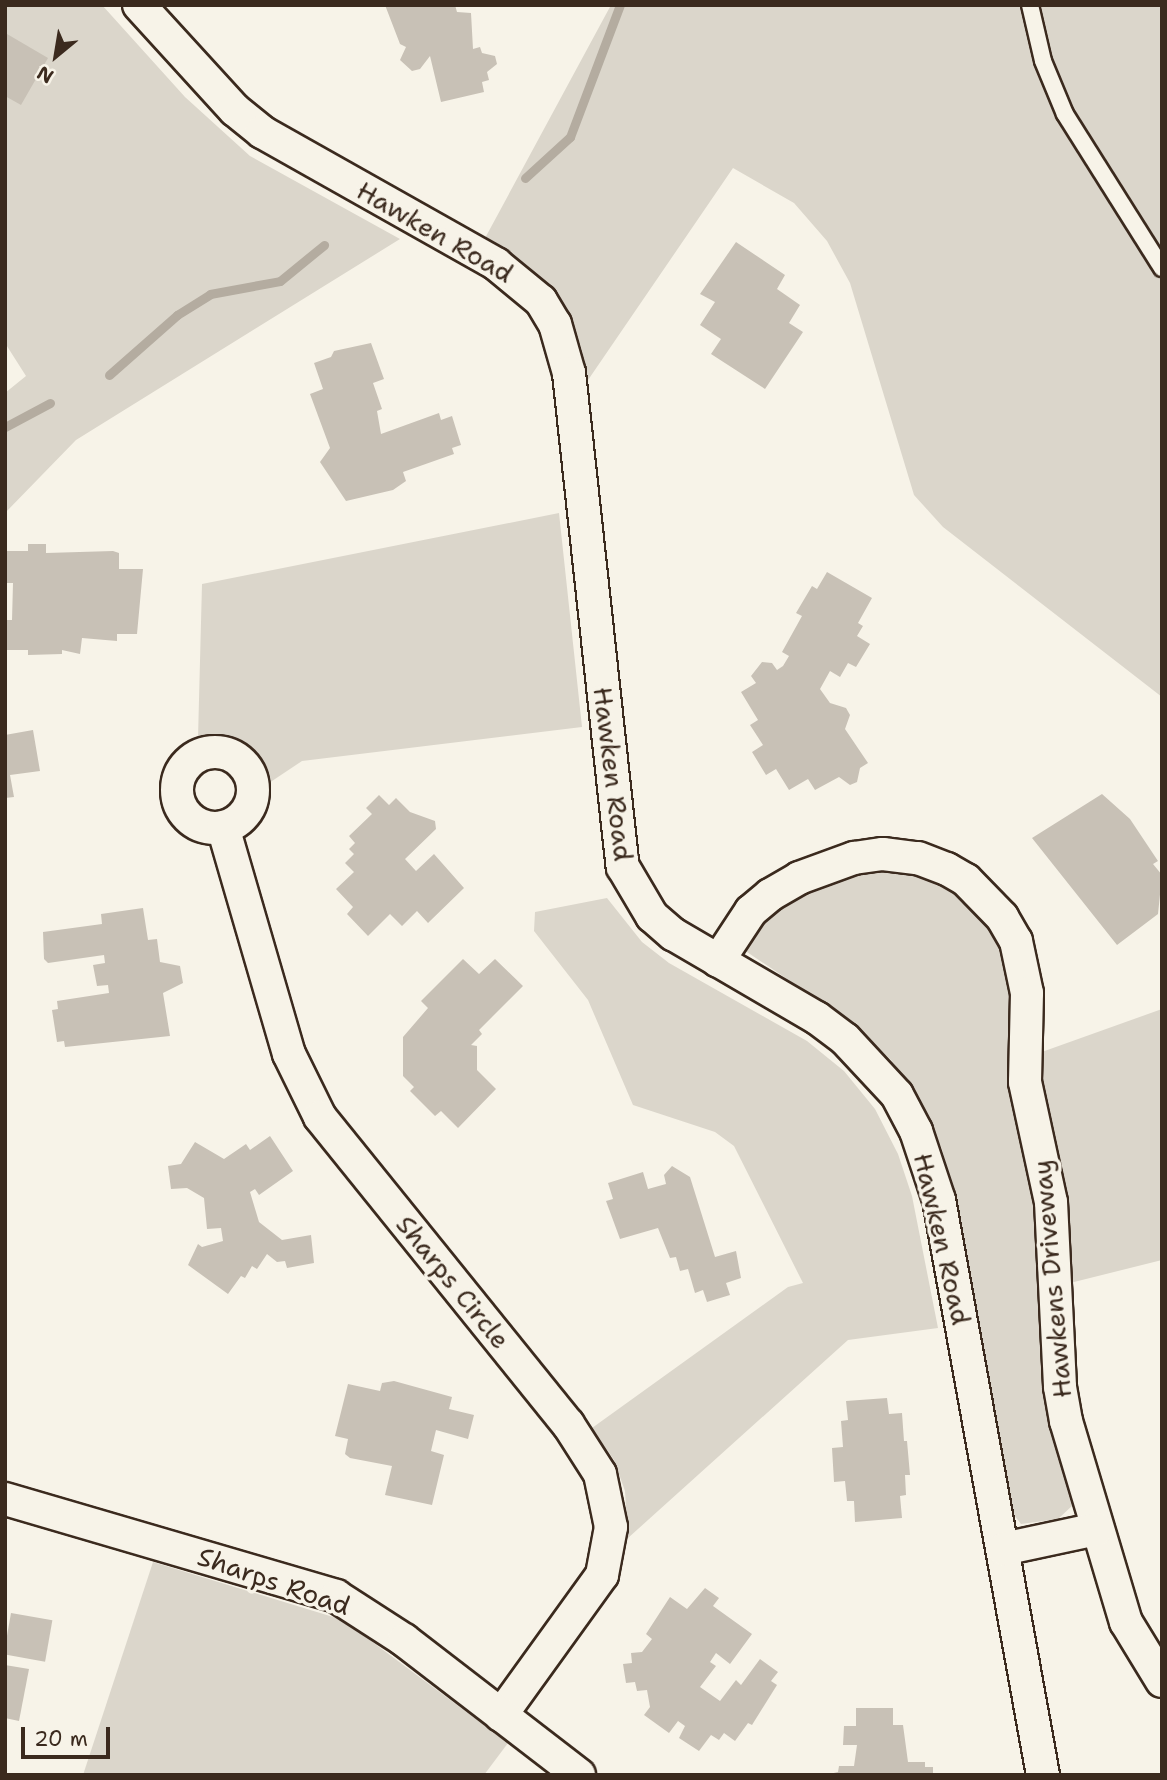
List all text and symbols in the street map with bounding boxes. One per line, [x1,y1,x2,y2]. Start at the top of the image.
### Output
north arrow [21,21,91,91]
text: N [32,60,58,89]
street label: Hawken Road [351,175,519,289]
street label: Hawken Road [587,685,639,863]
street label: Hawken Road [907,1150,977,1328]
street label: Hawkens Driveway [1026,1159,1078,1399]
street label: Sharps Circle [390,1209,516,1355]
street label: Sharps Road [194,1540,354,1622]
scale bar [24,1714,114,1758]
text: 20 m [34,1725,88,1753]

